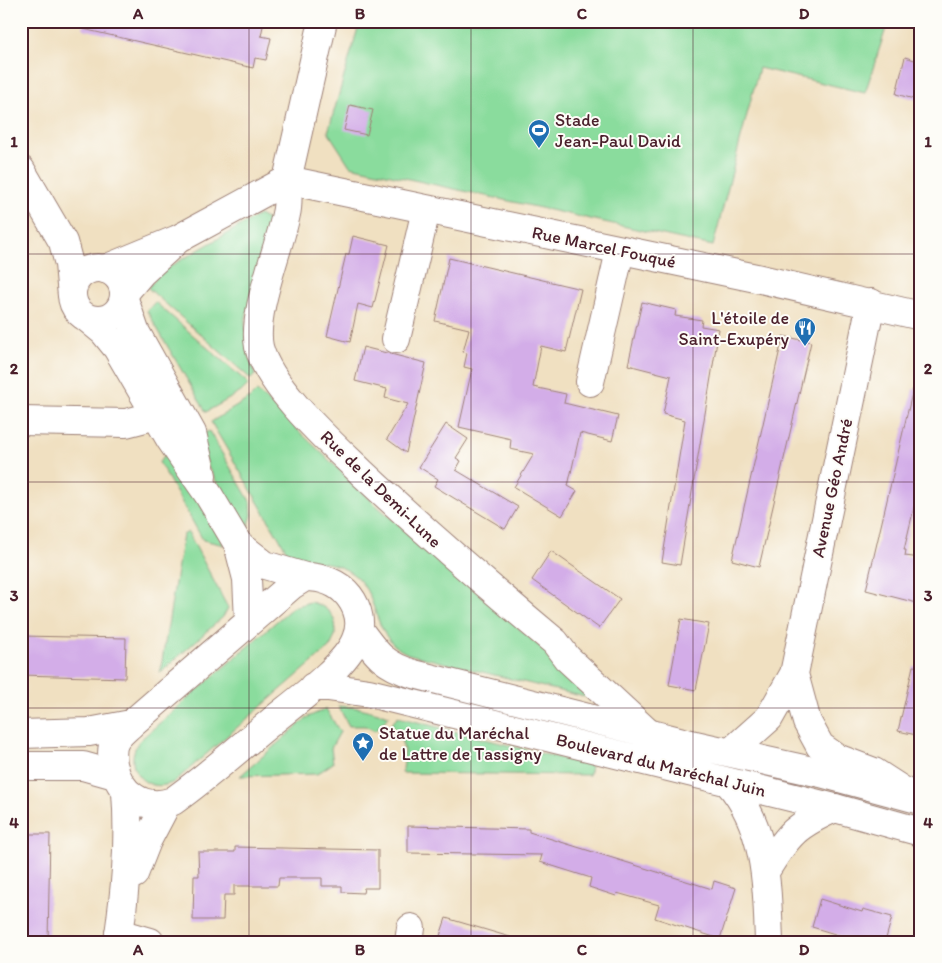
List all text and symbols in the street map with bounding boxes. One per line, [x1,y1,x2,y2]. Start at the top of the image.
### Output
text: A [132,4,144,23]
text: B [355,4,366,23]
text: C [577,4,588,23]
text: D [799,4,810,23]
place label: Stade Jean-Paul David [555,109,681,152]
sports icon: Stade Jean-Paul David [527,118,551,149]
text: 1 [10,132,18,151]
text: 1 [924,132,932,151]
street label: Rue Marcel Fouqué [530,221,678,273]
place label: L'étoile de Saint-Exupéry [679,307,789,350]
restaurant icon: L'étoile de Saint-Exupéry [793,316,817,347]
text: 2 [10,359,19,378]
text: 2 [924,359,933,378]
street label: Avenue Géo André [807,416,857,560]
street label: Rue de la Demi-Lune [316,426,446,552]
text: 3 [10,586,19,605]
text: 3 [924,586,933,605]
place label: Statue du Maréchal de Lattre de Tassigny [379,722,542,765]
street label: Boulevard du Maréchal Juin [554,728,768,802]
place icon: Statue du Maréchal de Lattre de Tassigny [351,731,375,762]
text: 4 [9,813,19,832]
text: 4 [923,813,933,832]
text: A [132,940,144,959]
text: B [355,940,366,959]
text: C [577,940,588,959]
text: D [799,940,810,959]

